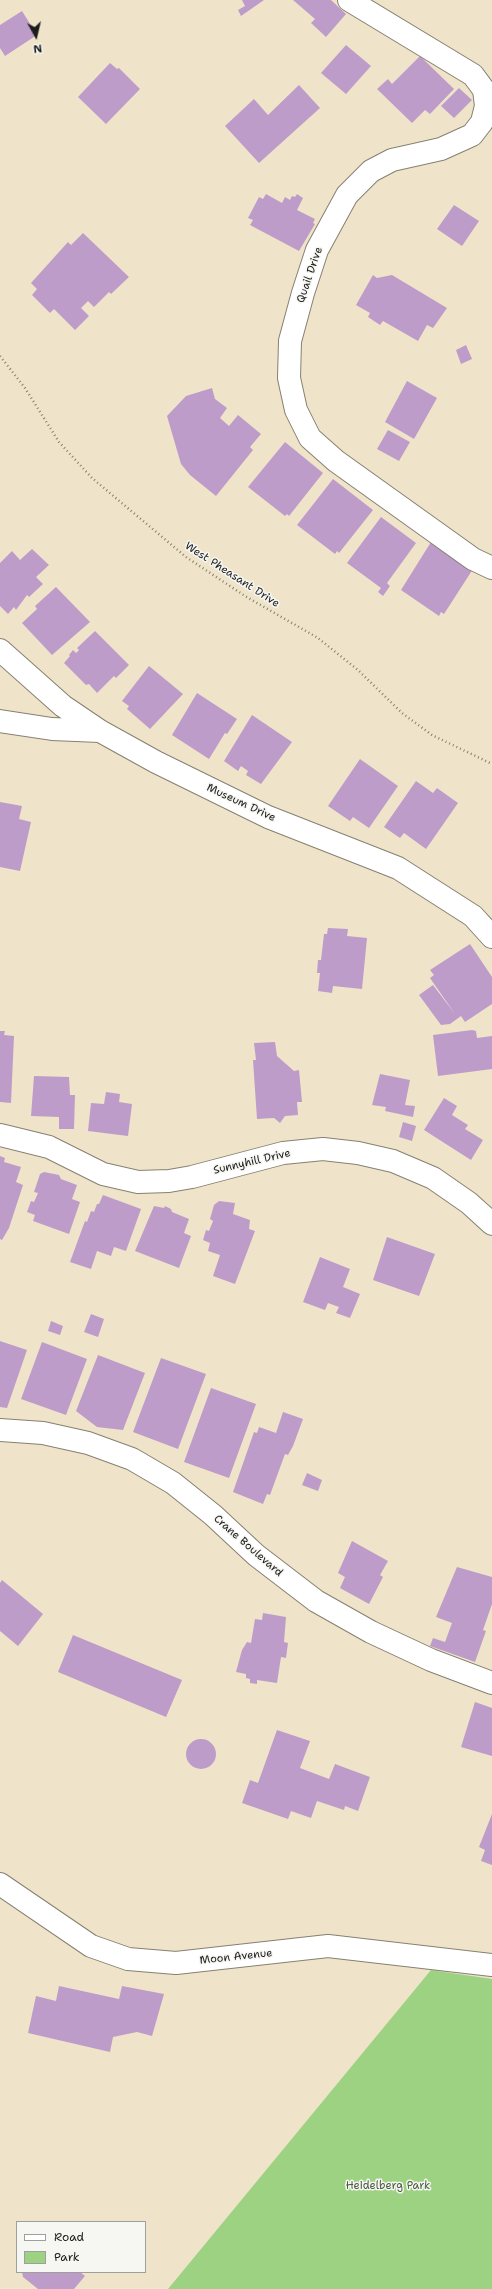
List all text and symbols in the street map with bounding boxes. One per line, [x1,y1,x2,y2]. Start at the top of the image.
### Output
north arrow [16,16,56,56]
text: N [32,40,43,56]
street label: Quail Drive [294,245,326,305]
street label: West Pheasant Drive [182,539,282,611]
street label: Museum Drive [204,781,278,825]
street label: Sunnyhill Drive [212,1147,292,1177]
street label: Crane Boulevard [211,1512,285,1580]
street label: Moon Avenue [199,1947,273,1967]
park label: Heidelberg Park [346,2179,430,2193]
legend [16,2221,146,2273]
text: Road [54,2229,84,2245]
text: Park [54,2249,80,2265]

